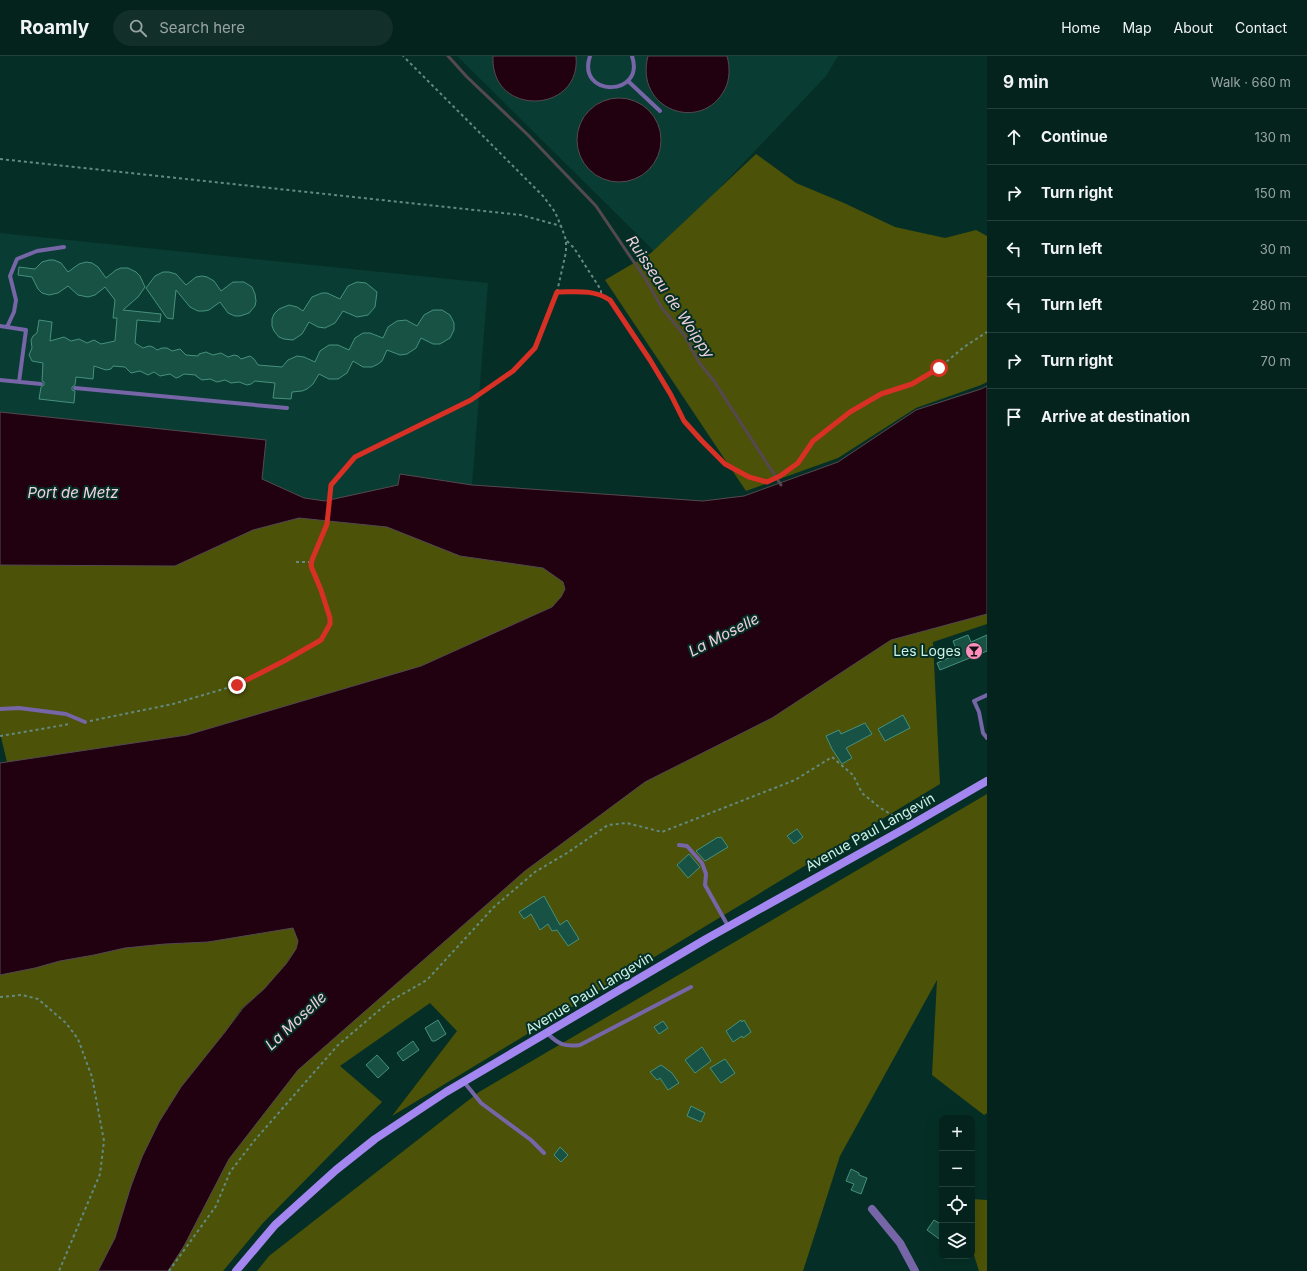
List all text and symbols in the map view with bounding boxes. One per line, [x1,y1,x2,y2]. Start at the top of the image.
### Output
search box [113,10,393,46]
text: Roamly [20,16,89,39]
icon: search [127,17,149,39]
text: Search here [159,18,245,37]
text: Home [1061,19,1100,36]
text: Map [1122,19,1152,36]
text: About [1174,19,1213,36]
text: Contact [1235,19,1287,36]
text: 9 min [1003,72,1049,92]
text: Walk · 660 m [1211,74,1291,90]
icon: ahead [1003,126,1025,148]
text: Continue [1041,127,1108,146]
text: 130 m [1254,129,1291,145]
icon: right [1003,182,1025,204]
text: Turn right [1041,183,1113,202]
text: 150 m [1255,185,1291,201]
water label: Ruisseau de Woippy [622,232,719,362]
icon: left [1003,238,1025,260]
text: Turn left [1041,239,1102,258]
text: 30 m [1260,241,1291,257]
icon: left [1003,294,1025,316]
text: Turn left [1041,295,1102,314]
text: 280 m [1252,297,1291,313]
icon: right [1003,350,1025,372]
text: Turn right [1041,351,1113,370]
text: 70 m [1261,353,1291,369]
route start [930,359,948,377]
icon: arrive [1003,406,1025,428]
text: Arrive at destination [1041,407,1190,426]
water label: Port de Metz [28,483,118,502]
water label: La Moselle [685,609,762,660]
bar icon: Les Loges [964,641,984,661]
place label: Les Loges [893,642,961,659]
route end [228,676,246,694]
street label: Avenue Paul Langevin [802,789,938,874]
street label: Avenue Paul Langevin [522,948,656,1037]
water label: La Moselle [261,987,330,1054]
map controls [939,1115,975,1259]
button: + [939,1115,975,1151]
button: − [939,1151,975,1187]
button: locate [939,1187,975,1223]
button: layers [939,1223,975,1259]

